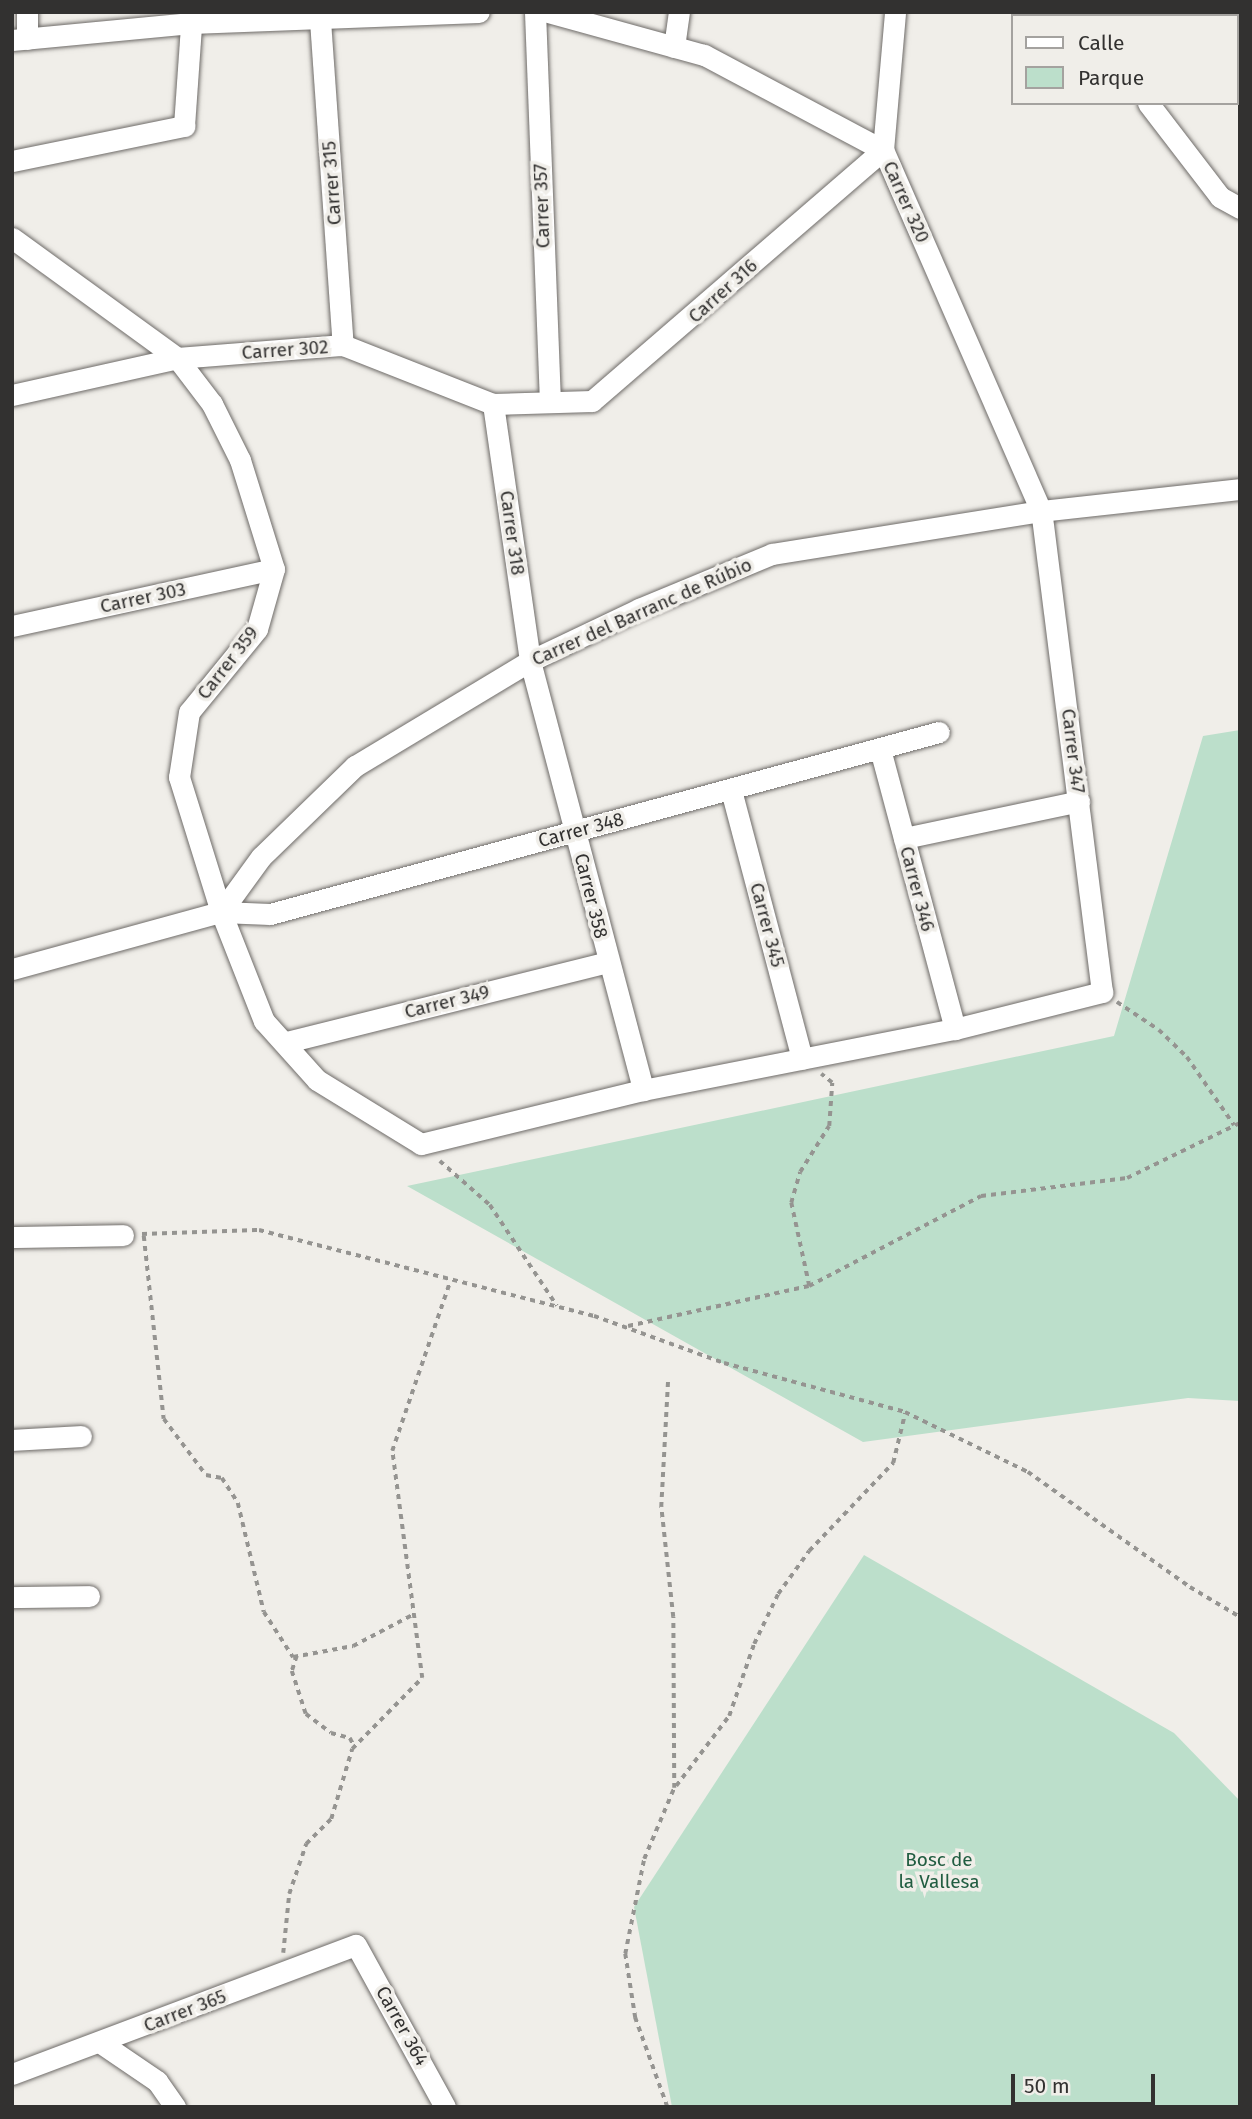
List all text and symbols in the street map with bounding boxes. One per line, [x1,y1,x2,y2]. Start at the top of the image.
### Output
legend [1010,14,1238,105]
text: Calle [1078,30,1124,56]
text: Parque [1078,65,1144,91]
street label: Carrer 315 [318,140,346,226]
street label: Carrer 320 [878,158,934,246]
street label: Carrer 357 [529,163,555,249]
street label: Carrer 316 [684,254,762,328]
street label: Carrer 302 [241,336,329,364]
street label: Carrer 318 [495,489,529,577]
street label: Carrer del Barranc de Rúbio [528,553,756,671]
street label: Carrer 303 [98,578,188,618]
street label: Carrer 359 [192,622,264,704]
street label: Carrer 347 [1057,707,1089,795]
street label: Carrer 348 [536,808,626,852]
street label: Carrer 346 [895,844,939,934]
street label: Carrer 358 [569,851,613,941]
street label: Carrer 345 [745,880,789,970]
street label: Carrer 349 [402,980,492,1024]
park label: Bosc de la Vallesa [898,1849,980,1893]
street label: Carrer 364 [371,1982,433,2070]
street label: Carrer 365 [140,1985,230,2037]
scale bar [1014,2060,1158,2104]
text: 50 m [1024,2073,1070,2099]

